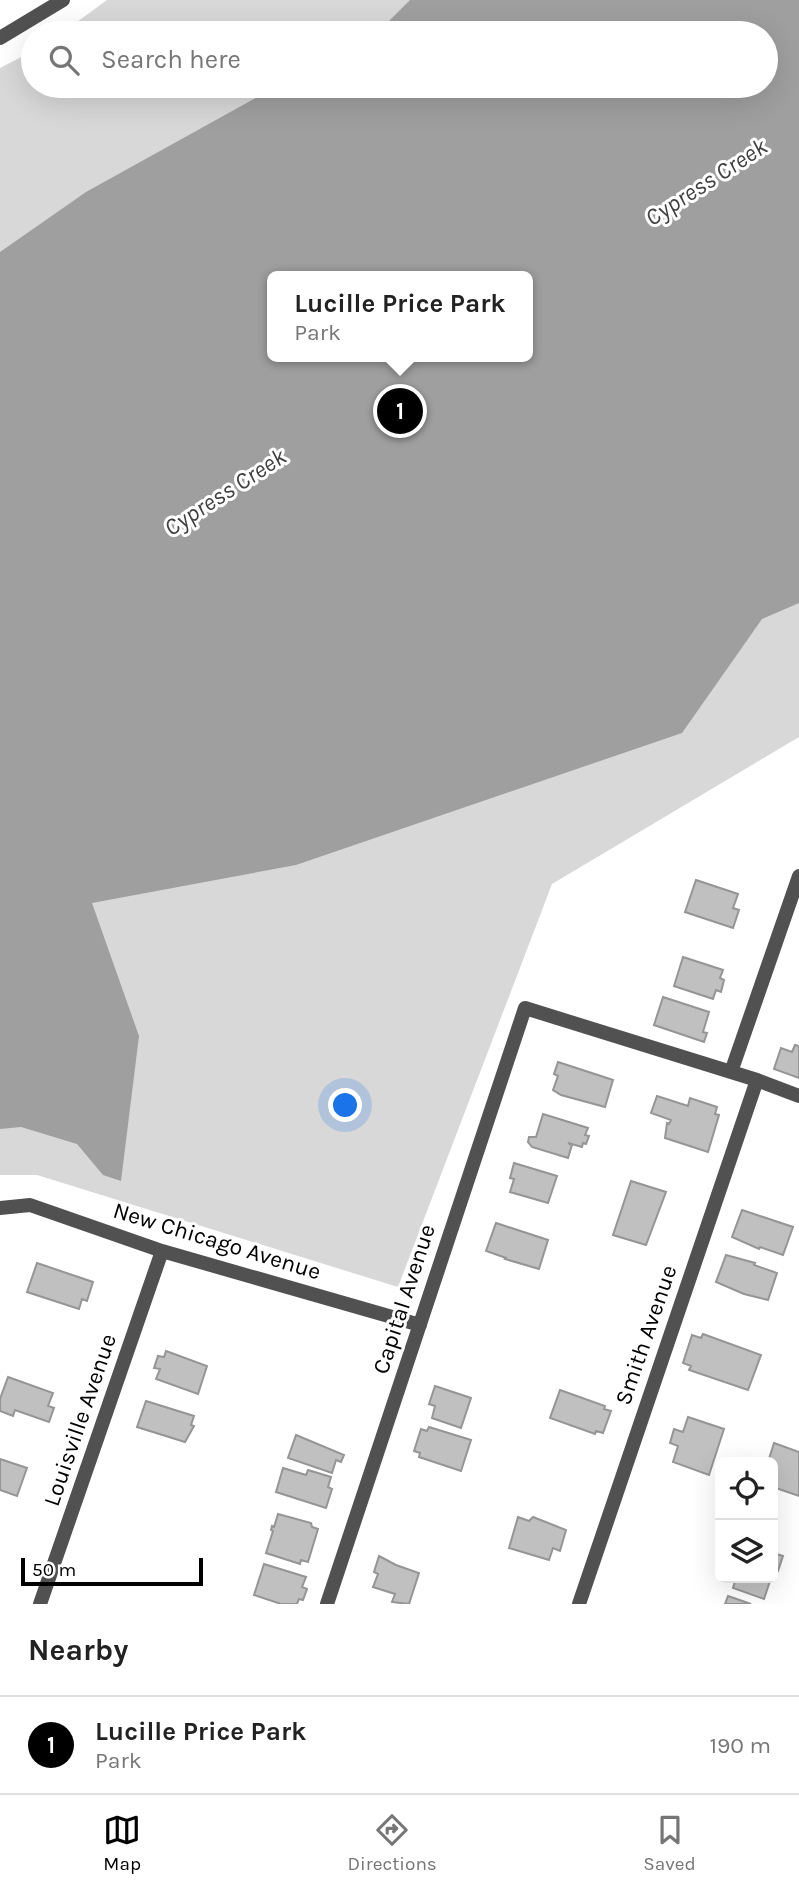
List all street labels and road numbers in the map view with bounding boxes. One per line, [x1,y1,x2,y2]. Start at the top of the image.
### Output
street label: New Chicago Avenue [110,1197,324,1285]
street label: Capital Avenue [367,1221,441,1377]
street label: Smith Avenue [609,1262,683,1408]
street label: Louisville Avenue [38,1330,122,1510]

